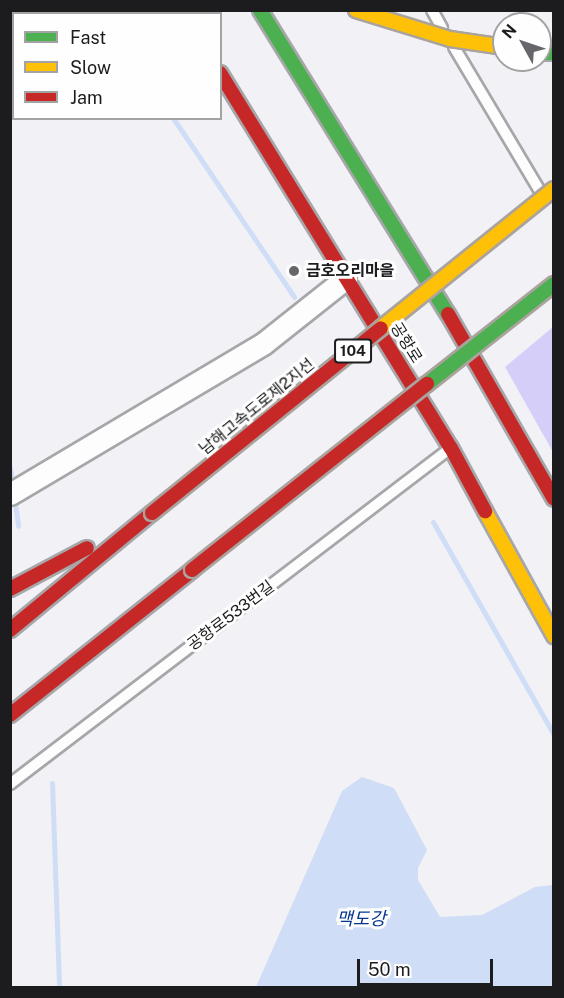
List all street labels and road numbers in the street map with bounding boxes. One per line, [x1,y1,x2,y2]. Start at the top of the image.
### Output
street label: 공항로 [386,319,426,367]
road number: 104 [334,339,372,363]
street label: 남해고속도로제2지선 [196,355,318,459]
street label: 공항로533번길 [184,577,278,655]

